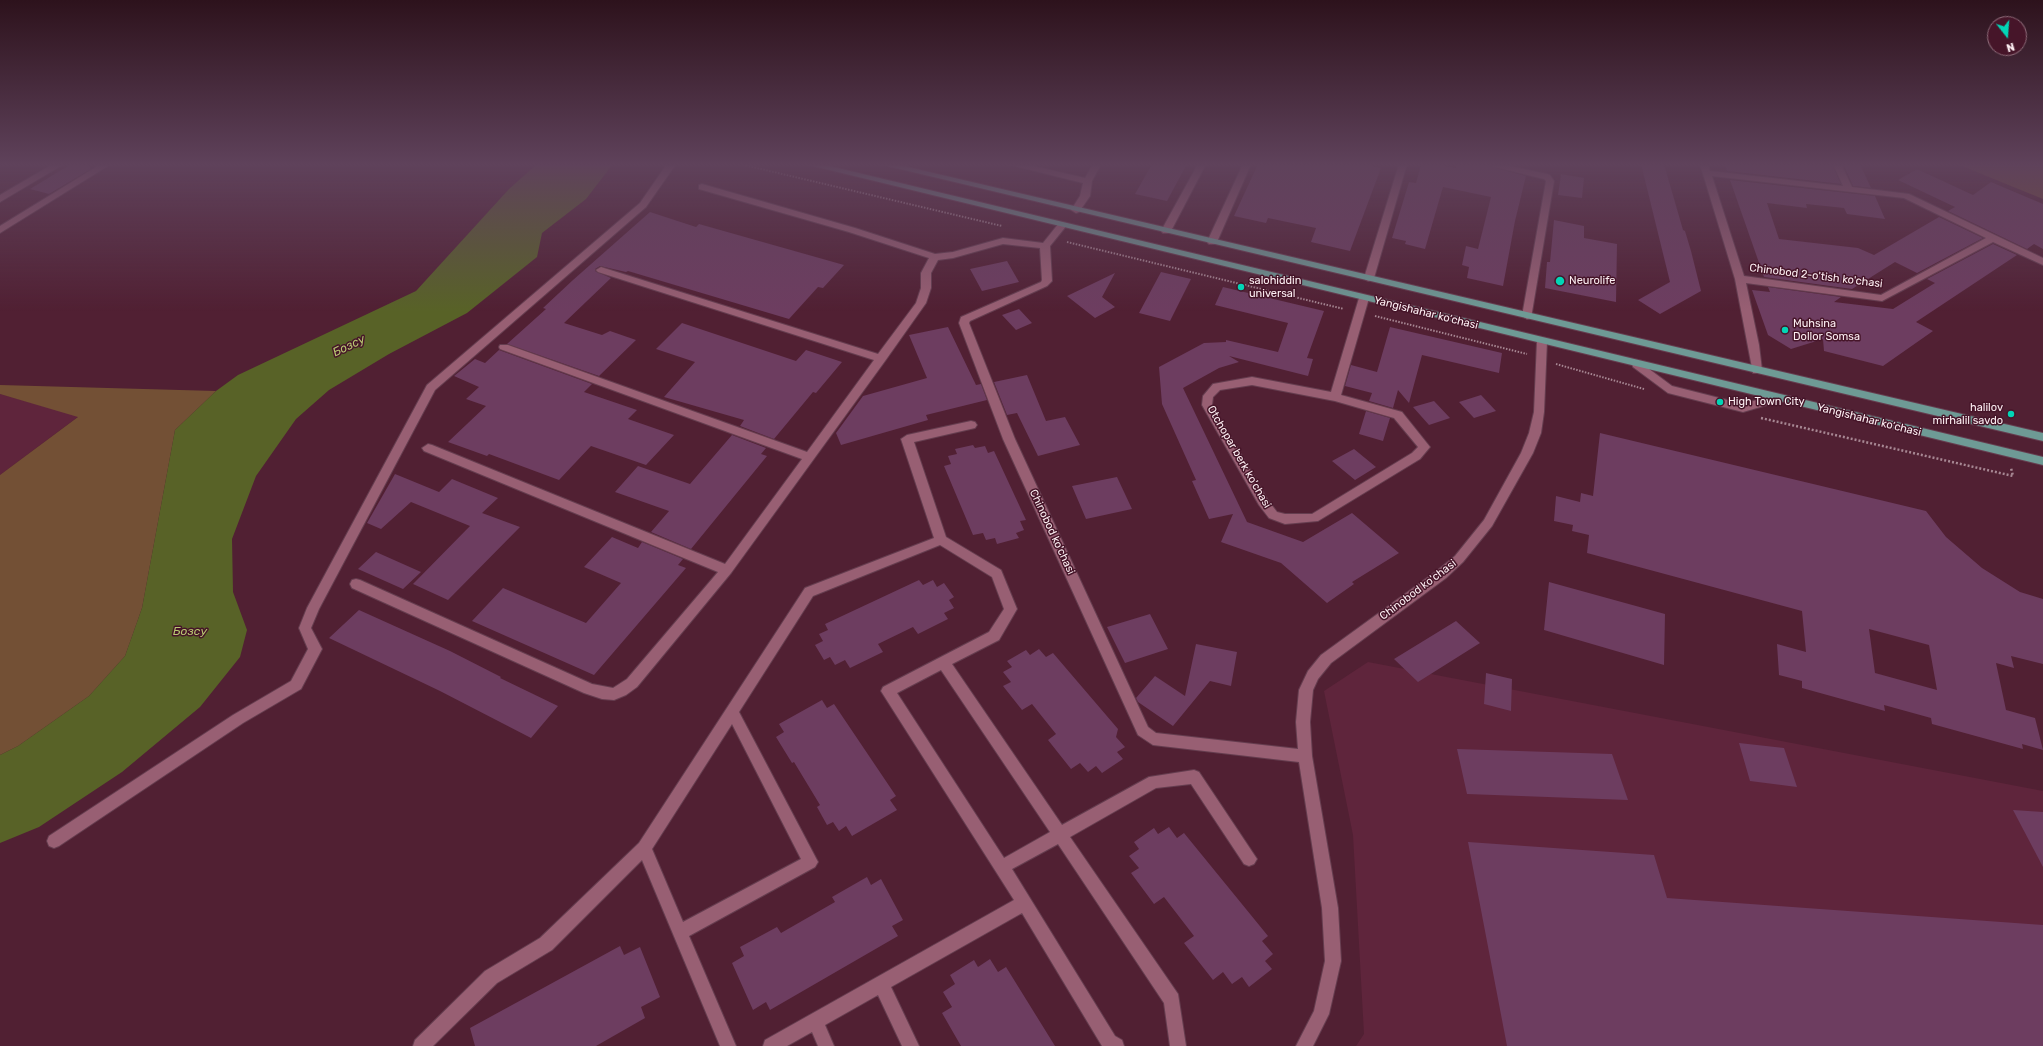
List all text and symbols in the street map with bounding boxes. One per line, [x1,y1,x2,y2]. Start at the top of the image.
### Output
north arrow [1987,16,2027,56]
text: N [2005,40,2016,54]
street label: Chinobod 2-o'tish ko'chasi [1749,261,1883,291]
place label: salohiddin universal [1249,274,1301,300]
place label: Neurolife [1569,274,1615,288]
marker: Neurolife [1554,275,1566,287]
marker: salohiddin universal [1236,282,1246,292]
street label: Yangishahar ko‘chasi [1373,294,1479,332]
place label: Muhsina Dollor Somsa [1793,317,1860,343]
marker: Muhsina Dollor Somsa [1780,325,1790,335]
water label: Бозсу [331,332,367,360]
place label: High Town City [1728,395,1804,409]
marker: High Town City [1715,397,1725,407]
street label: Yangishahar ko‘chasi [1816,401,1922,439]
place label: halilov mirhalil savdo [1933,401,2003,427]
street label: Otchopar berk ko'chasi [1204,403,1274,511]
marker: halilov mirhalil savdo [2006,409,2016,419]
street label: Chinobod ko'chasi [1027,487,1077,577]
street label: Chinobod ko'chasi [1377,557,1459,623]
water label: Бозсу [173,625,207,639]

